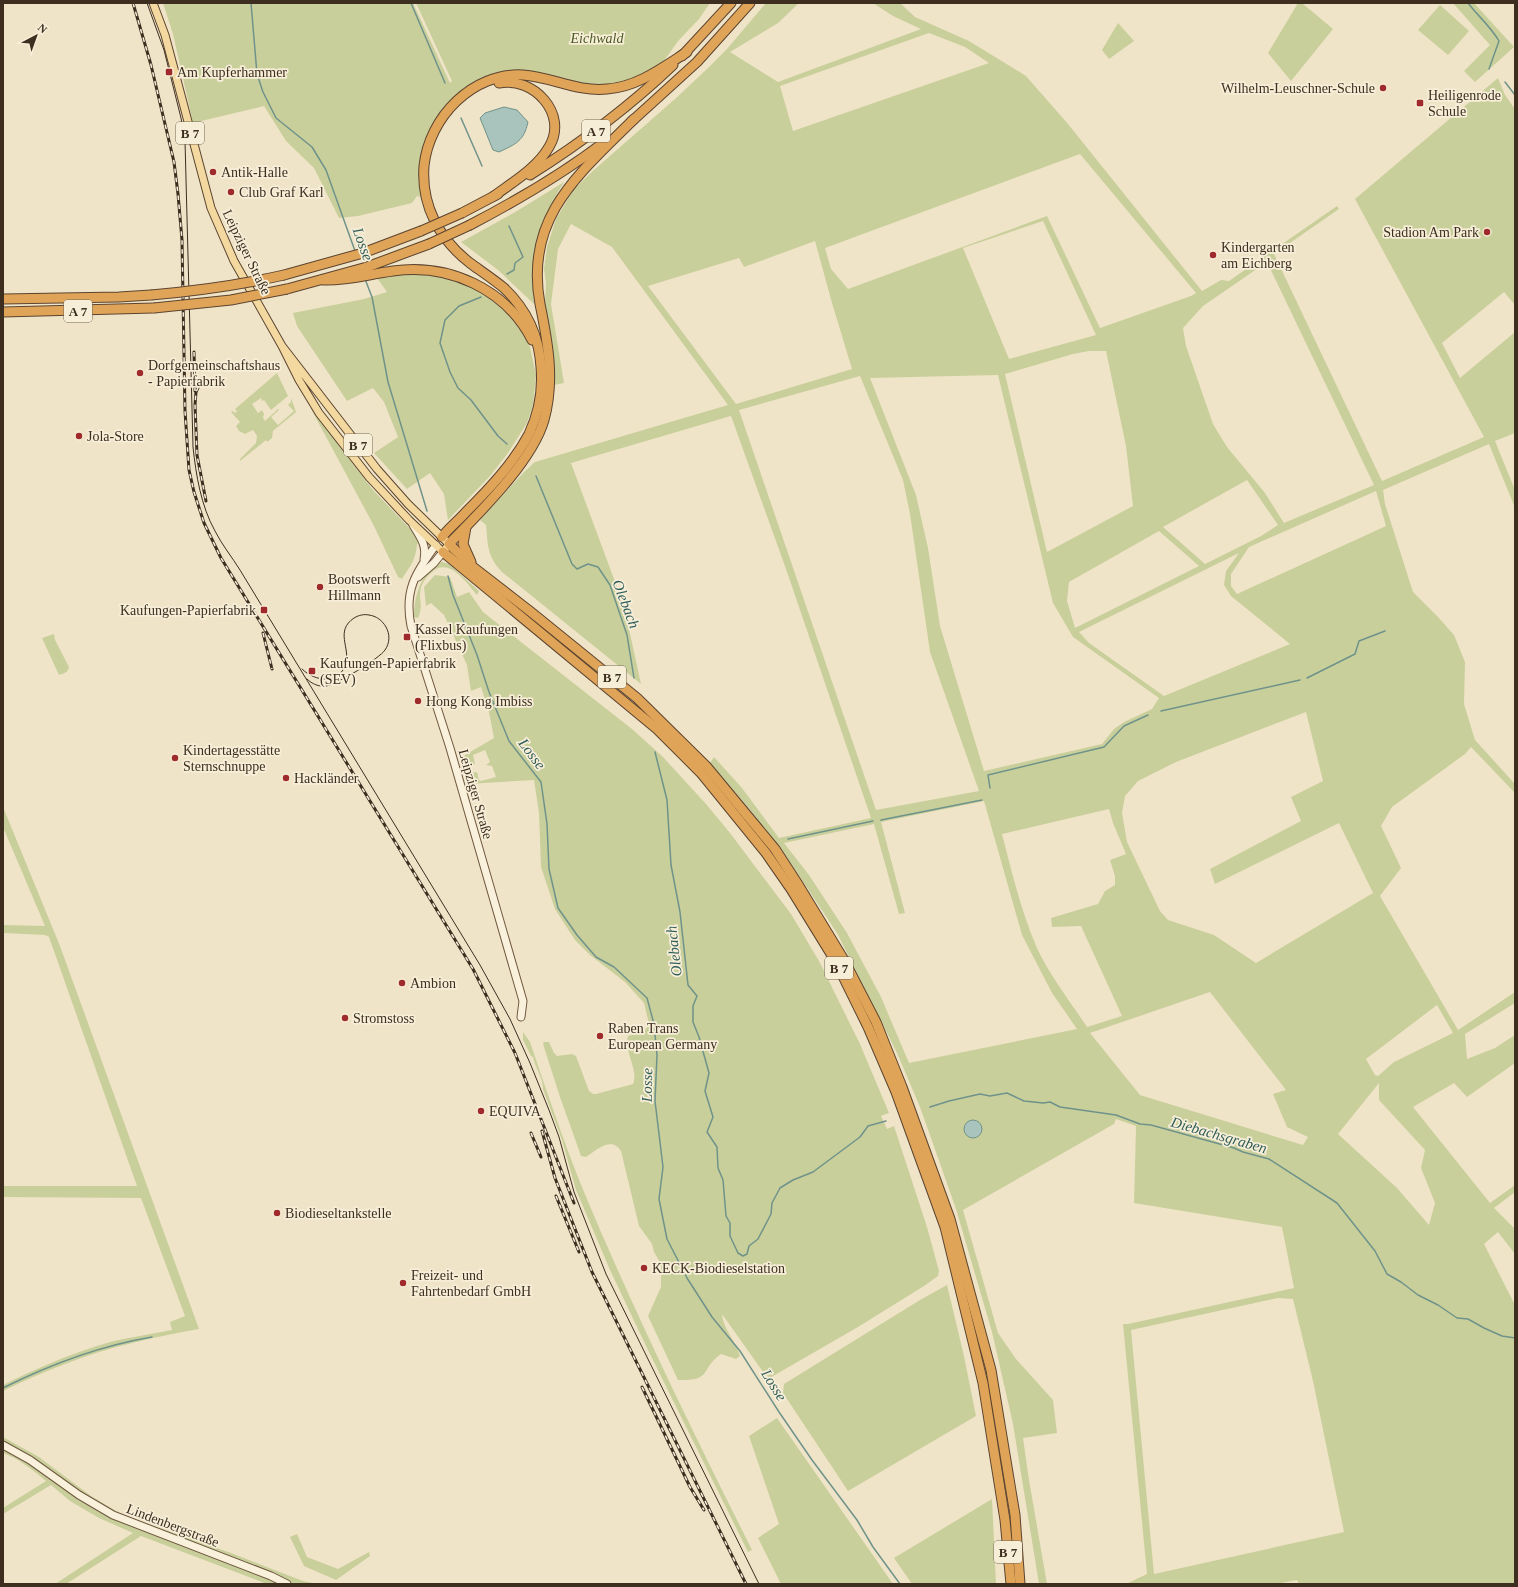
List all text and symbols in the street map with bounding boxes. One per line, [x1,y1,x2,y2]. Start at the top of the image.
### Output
north arrow [16,16,56,56]
text: N [36,21,50,36]
park label: Eichwald [570,31,624,46]
place label: Am Kupferhammer [177,65,287,80]
marker: Am Kupferhammer [164,67,174,77]
place label: Wilhelm-Leuschner-Schule [1221,81,1375,96]
marker: Wilhelm-Leuschner-Schule [1378,83,1388,93]
place label: Heiligenrode Schule [1428,88,1501,119]
marker: Heiligenrode Schule [1415,98,1425,108]
road number: A 7 [582,120,610,142]
road number: B 7 [176,122,204,144]
place label: Antik-Halle [221,165,288,180]
marker: Antik-Halle [208,167,218,177]
place label: Club Graf Karl [239,185,324,200]
marker: Club Graf Karl [226,187,236,197]
street label: Leipziger Straße [219,207,274,297]
water label: Losse [349,224,376,263]
place label: Stadion Am Park [1383,225,1479,240]
marker: Stadion Am Park [1482,227,1492,237]
place label: Kindergarten am Eichberg [1221,240,1295,271]
marker: Kindergarten am Eichberg [1208,250,1218,260]
road number: A 7 [64,300,92,322]
place label: Dorfgemeinschaftshaus - Papierfabrik [148,358,280,389]
marker: Dorfgemeinschaftshaus - Papierfabrik [135,368,145,378]
place label: Jola-Store [87,429,144,444]
marker: Jola-Store [74,431,84,441]
road number: B 7 [344,434,372,456]
place label: Bootswerft Hillmann [328,572,390,603]
water label: Olebach [609,577,643,631]
marker: Bootswerft Hillmann [315,582,325,592]
place label: Kaufungen-Papierfabrik [120,603,256,618]
marker: Kaufungen-Papierfabrik [259,605,269,615]
place label: Kassel Kaufungen (Flixbus) [415,622,518,654]
marker: Kassel Kaufungen (Flixbus) [402,632,412,642]
place label: Kaufungen-Papierfabrik (SEV) [320,656,456,688]
marker: Kaufungen-Papierfabrik (SEV) [307,666,317,676]
road number: B 7 [598,666,626,688]
place label: Hong Kong Imbiss [426,694,533,709]
marker: Hong Kong Imbiss [413,696,423,706]
water label: Losse [515,735,549,773]
place label: Kindertagesstätte Sternschnuppe [183,743,280,774]
street label: Leipziger Straße [456,747,496,841]
marker: Kindertagesstätte Sternschnuppe [170,753,180,763]
place label: Hackländer [294,771,359,786]
marker: Hackländer [281,773,291,783]
water label: Olebach [663,925,685,977]
road number: B 7 [825,957,853,979]
place label: Ambion [410,976,456,991]
marker: Ambion [397,978,407,988]
place label: Stromstoss [353,1011,414,1026]
marker: Stromstoss [340,1013,350,1023]
place label: Raben Trans European Germany [608,1021,717,1052]
marker: Raben Trans European Germany [595,1031,605,1041]
water label: Losse [639,1067,655,1103]
place label: EQUIVA [489,1104,542,1119]
marker: EQUIVA [476,1106,486,1116]
water label: Diebachsgraben [1168,1113,1269,1156]
place label: Biodieseltankstelle [285,1206,392,1221]
marker: Biodieseltankstelle [272,1208,282,1218]
place label: KECK-Biodieselstation [652,1261,785,1276]
marker: KECK-Biodieselstation [639,1263,649,1273]
place label: Freizeit- und Fahrtenbedarf GmbH [411,1268,531,1299]
marker: Freizeit- und Fahrtenbedarf GmbH [398,1278,408,1288]
water label: Losse [758,1365,790,1404]
street label: Lindenbergstraße [125,1501,221,1550]
road number: B 7 [994,1541,1022,1563]

